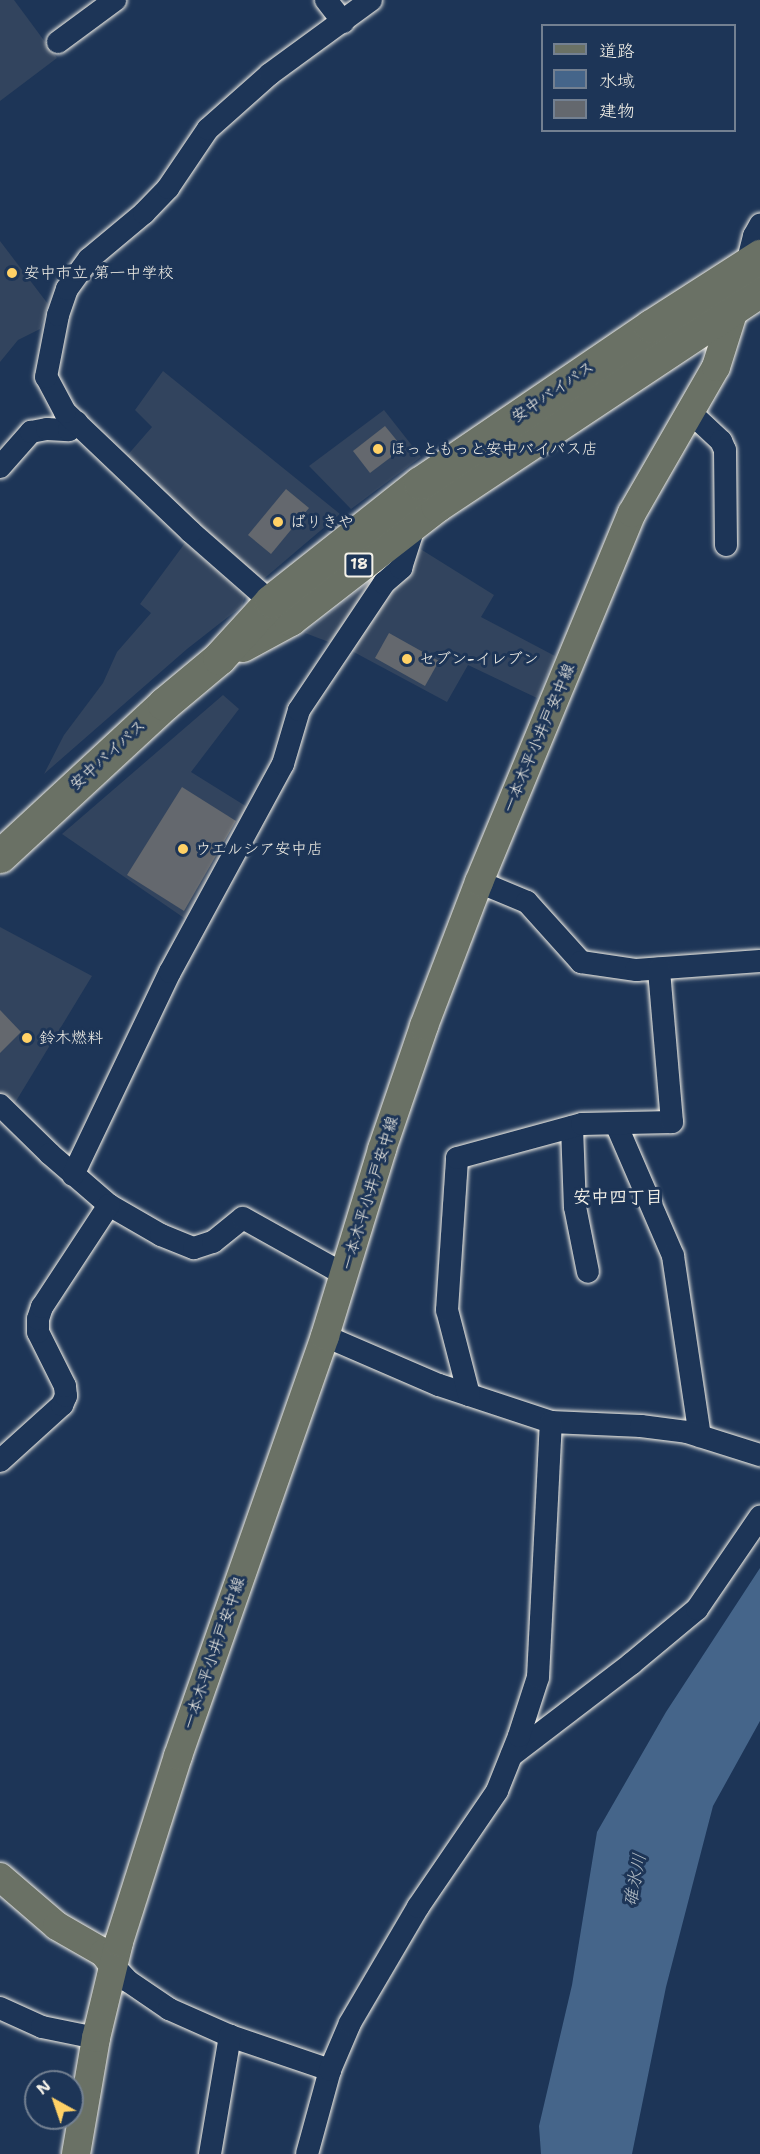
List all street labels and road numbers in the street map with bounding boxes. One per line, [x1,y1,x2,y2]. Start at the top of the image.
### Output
street label: 安中バイパス [508,357,598,427]
road number: 18 [344,553,374,577]
street label: 一本木平小井戸安中線 [499,661,579,815]
street label: 安中バイパス [66,716,150,794]
street label: 一本木平小井戸安中線 [337,1114,403,1272]
street label: 一本木平小井戸安中線 [179,1574,249,1732]

